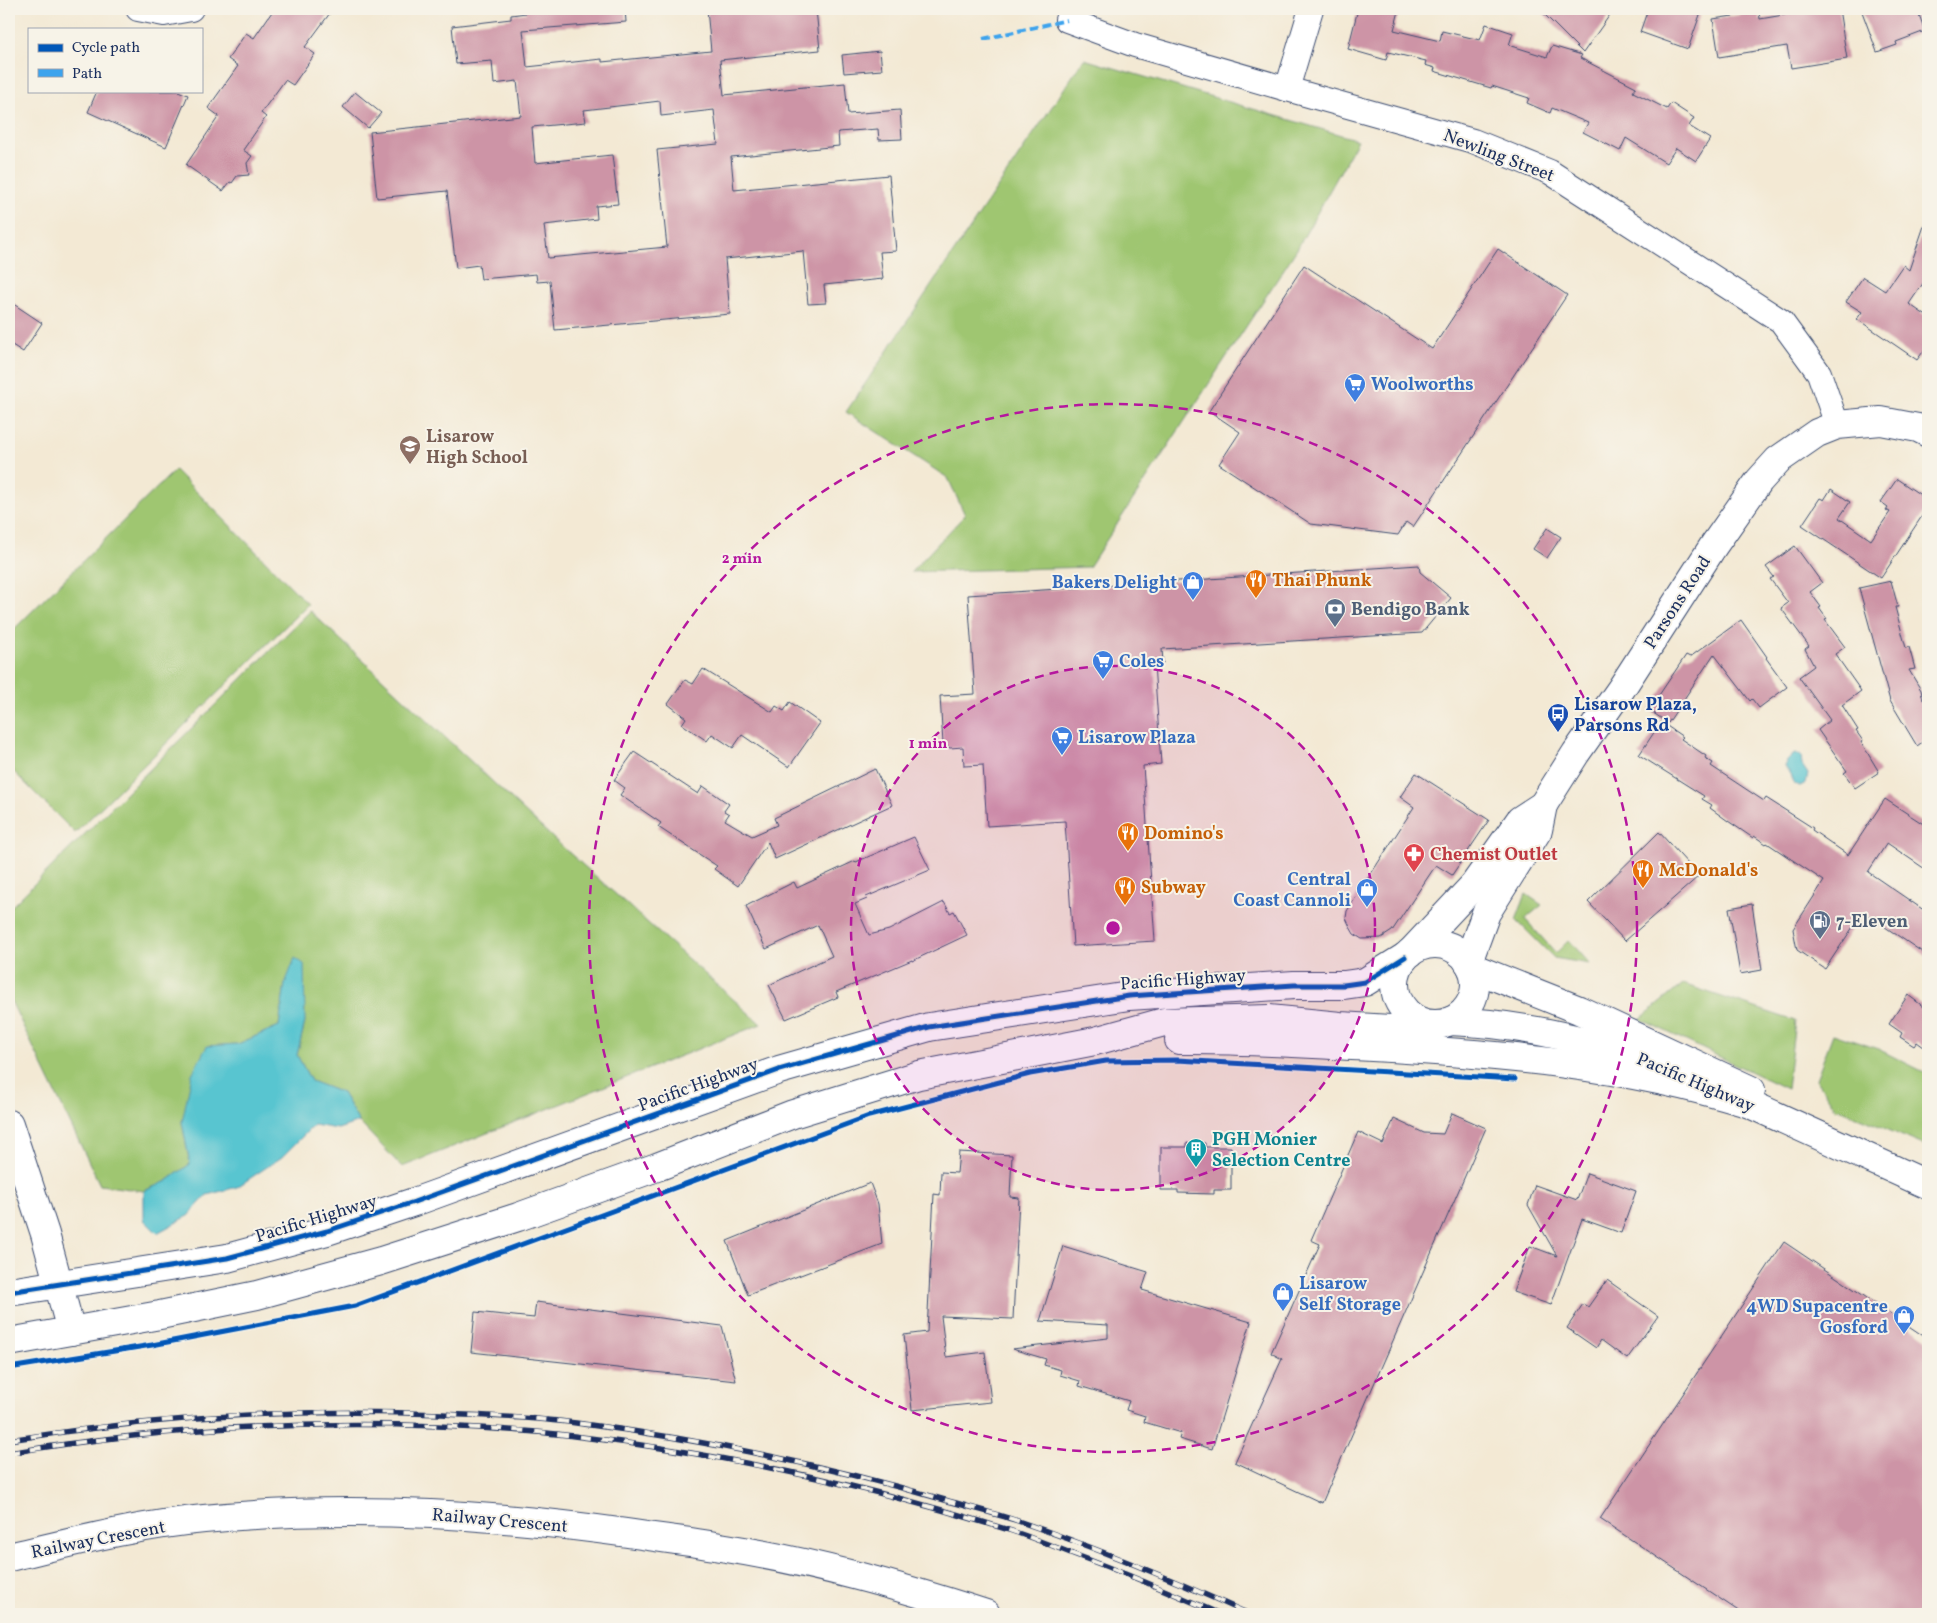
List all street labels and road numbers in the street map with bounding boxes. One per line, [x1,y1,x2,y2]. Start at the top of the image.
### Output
street label: Newling Street [1439,124,1558,189]
street label: Parsons Road [1639,551,1718,654]
street label: Pacific Highway [1119,964,1247,997]
street label: Pacific Highway [1632,1047,1759,1120]
street label: Pacific Highway [635,1052,762,1119]
street label: Pacific Highway [252,1189,381,1250]
street label: Railway Crescent [431,1503,569,1540]
street label: Railway Crescent [29,1515,168,1566]

